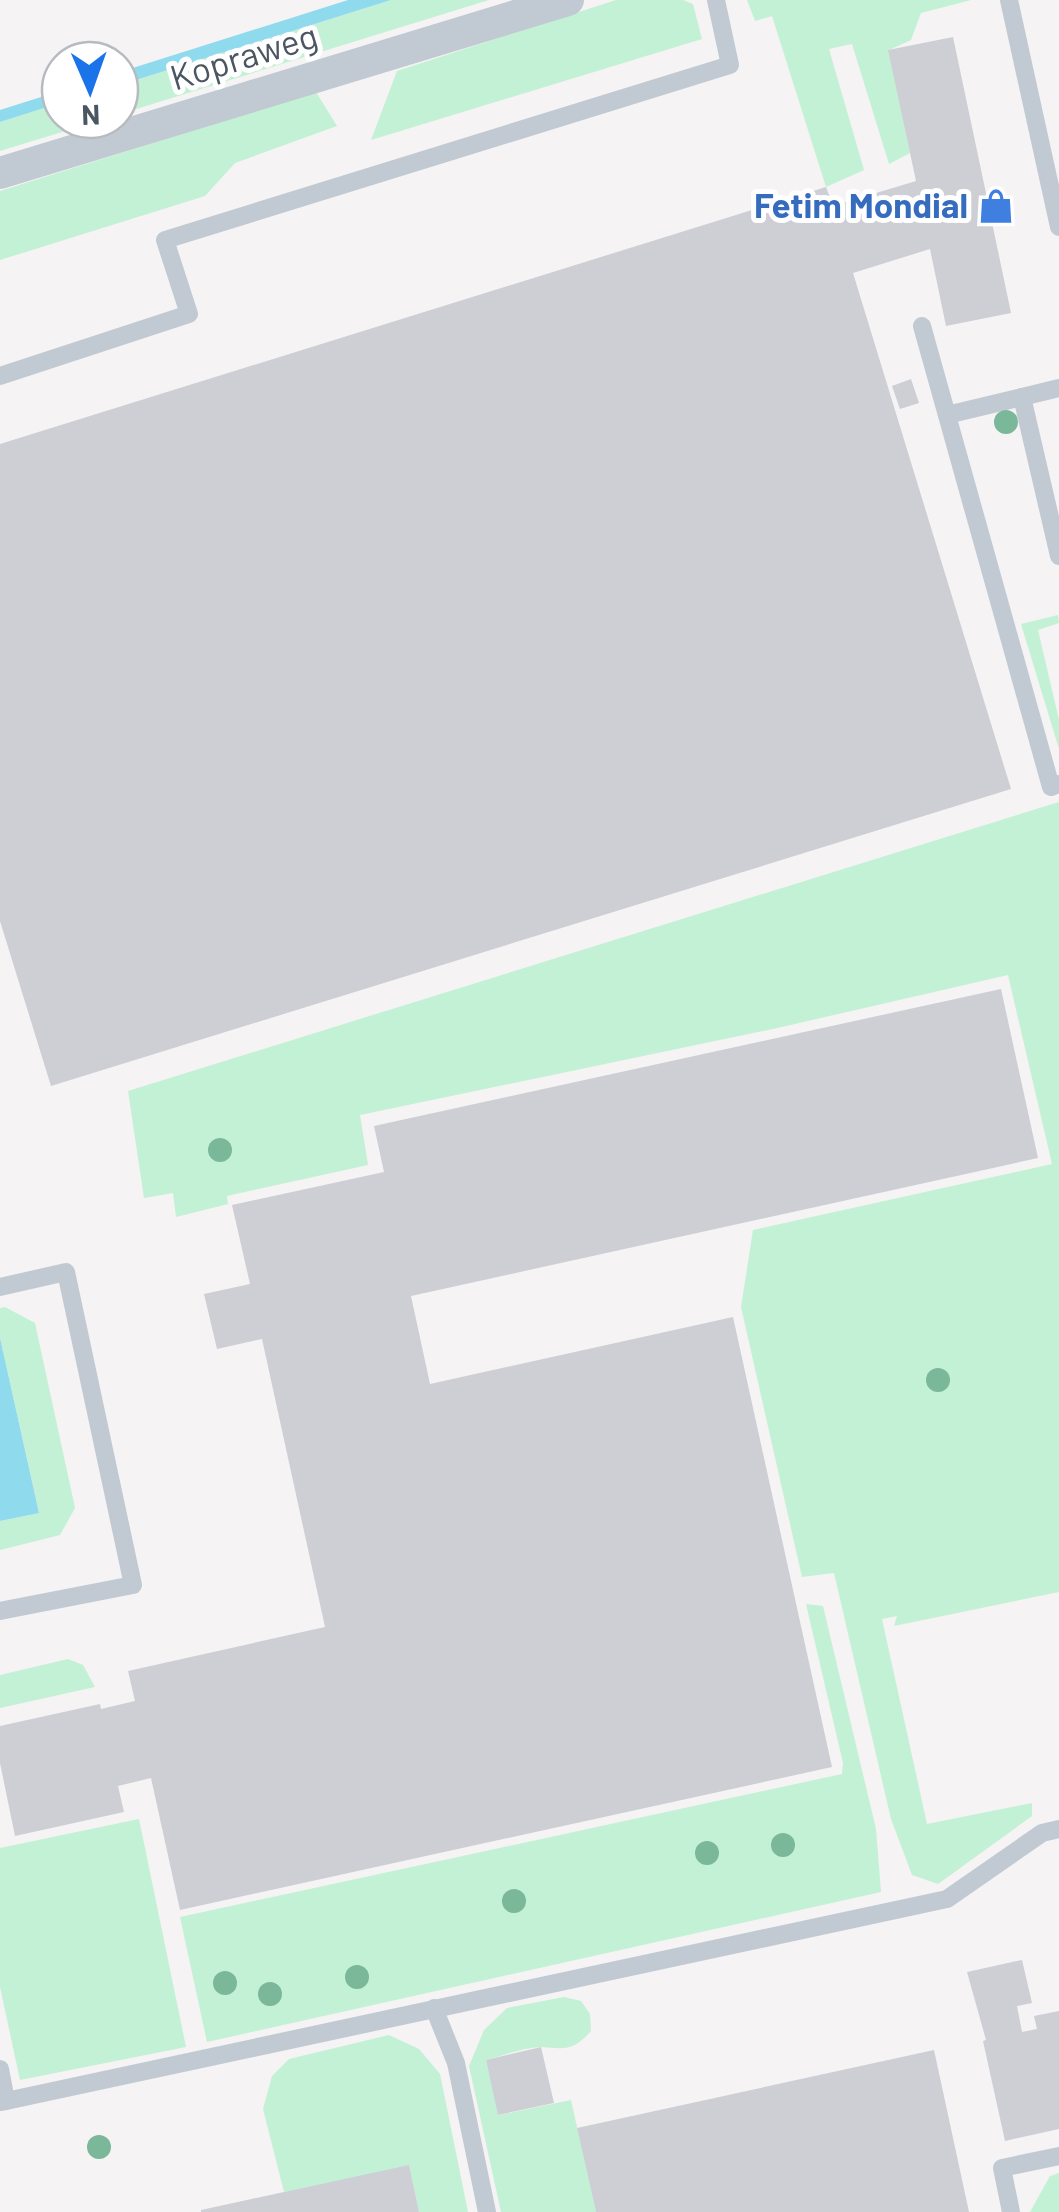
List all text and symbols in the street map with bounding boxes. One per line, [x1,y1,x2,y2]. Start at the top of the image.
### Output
street label: Kopraweg [165,13,322,97]
north arrow [40,40,140,140]
text: N [81,99,101,133]
place label: Fetim Mondial [754,183,968,225]
shop icon: Fetim Mondial [977,187,1015,225]

